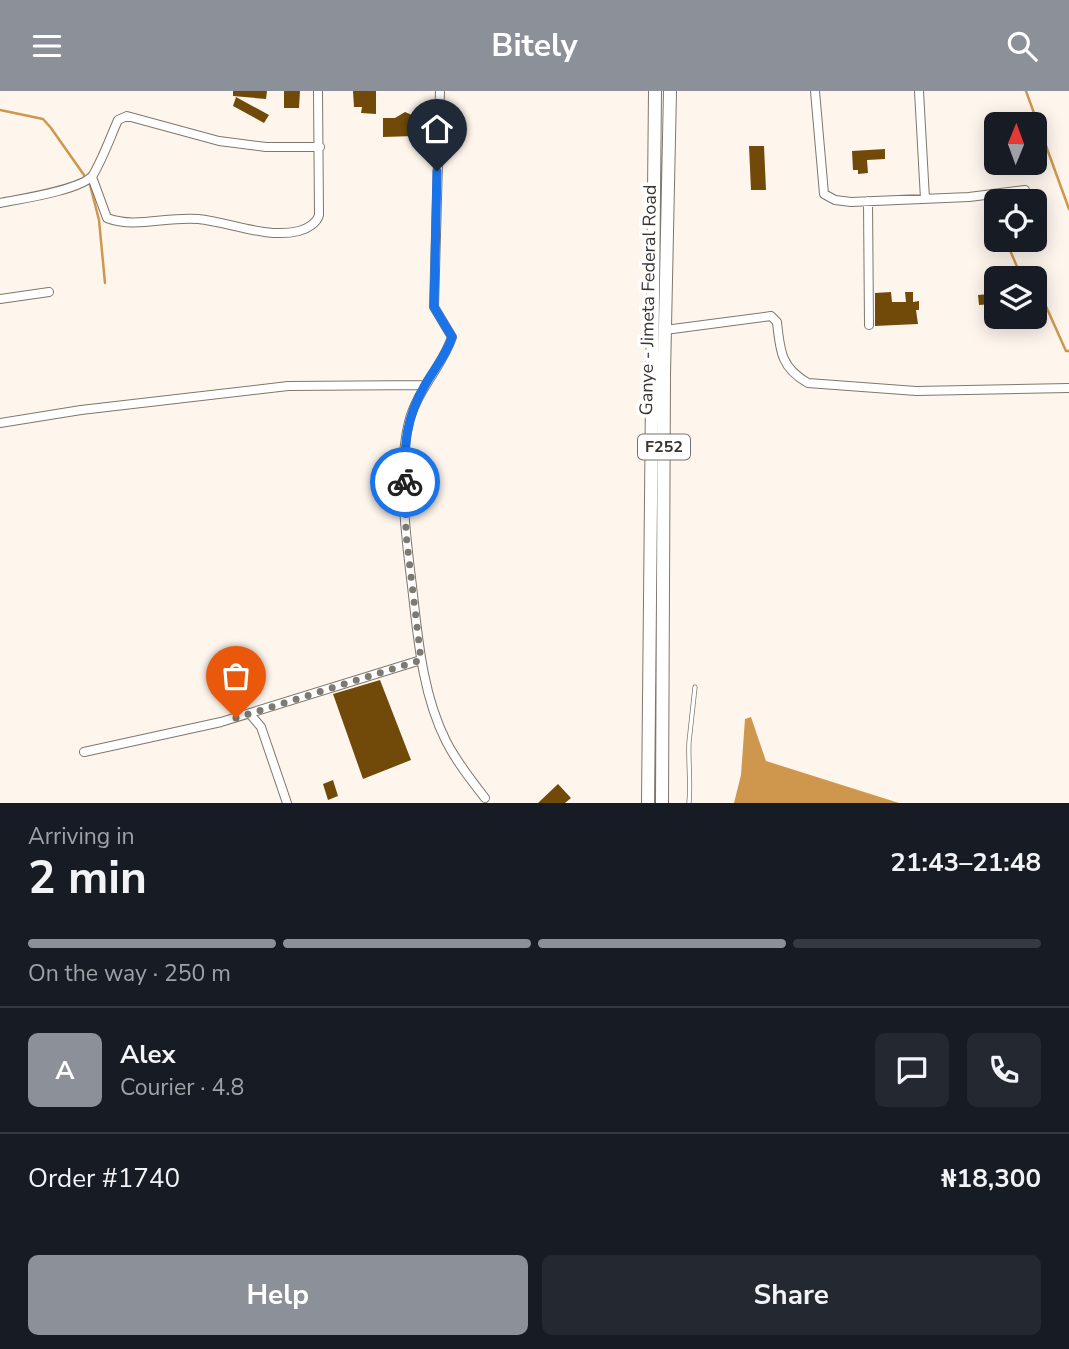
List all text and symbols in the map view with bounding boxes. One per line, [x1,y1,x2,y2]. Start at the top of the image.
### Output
text: Bitely [491,24,578,67]
icon: menu [28,27,66,65]
icon: search [1003,27,1041,65]
pin [407,99,467,171]
icon: home [418,110,456,148]
north arrow [984,112,1046,175]
map controls [984,112,1047,329]
street label: Ganye - Jimeta Federal Road [634,184,662,416]
button: locate [984,189,1047,252]
button: layers [984,266,1047,329]
road number: F252 [638,435,690,459]
courier [370,447,440,517]
icon: bike [386,463,424,501]
pin [206,646,266,718]
icon: bag [217,657,255,695]
text: Arriving in [28,821,135,852]
text: 21:43–21:48 [890,845,1041,880]
text: 2 min [28,846,147,909]
text: On the way · 250 m [28,958,231,989]
button: chat [875,1033,949,1107]
button: phone [967,1033,1041,1107]
text: Alex [120,1037,176,1072]
text: A [55,1053,75,1088]
text: Courier · 4.8 [120,1072,244,1103]
text: Order #1740 [28,1161,180,1196]
text: ₦18,300 [941,1161,1041,1196]
button: Help [28,1255,528,1335]
button: Share [542,1255,1041,1335]

